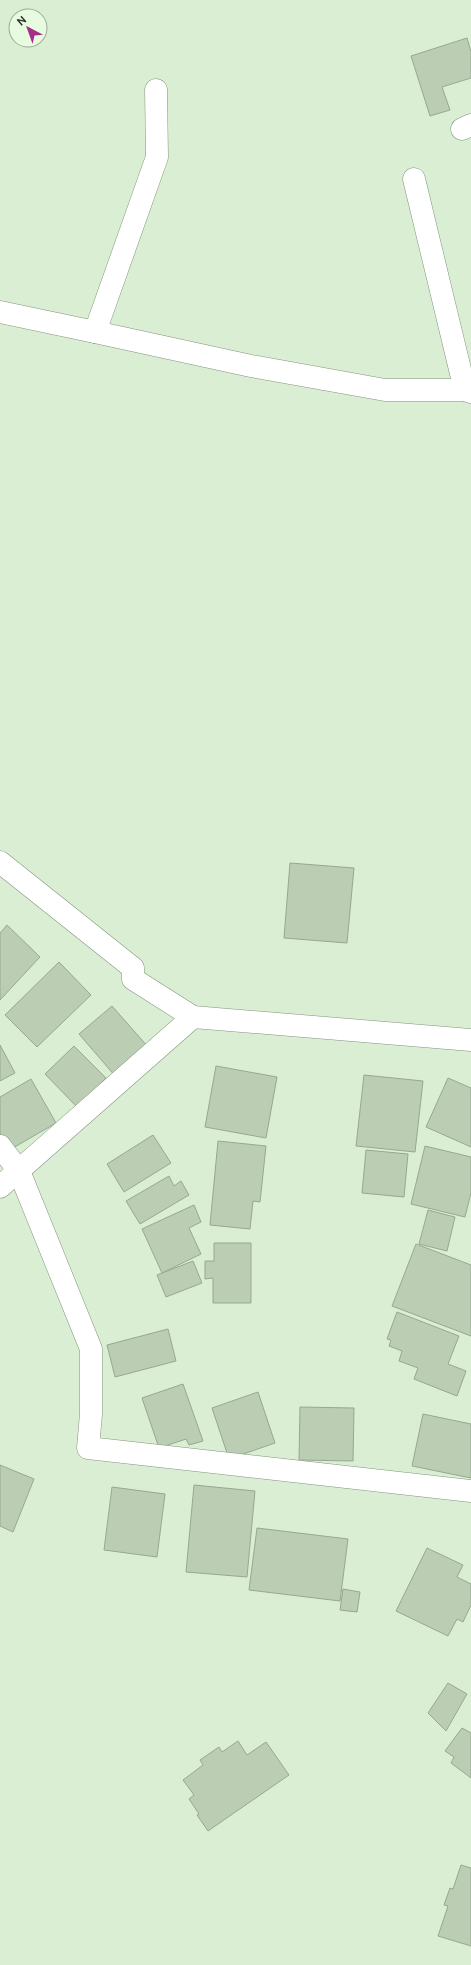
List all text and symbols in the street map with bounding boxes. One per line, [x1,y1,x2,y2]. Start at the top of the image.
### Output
north arrow [8,8,48,48]
text: N [14,13,28,28]

